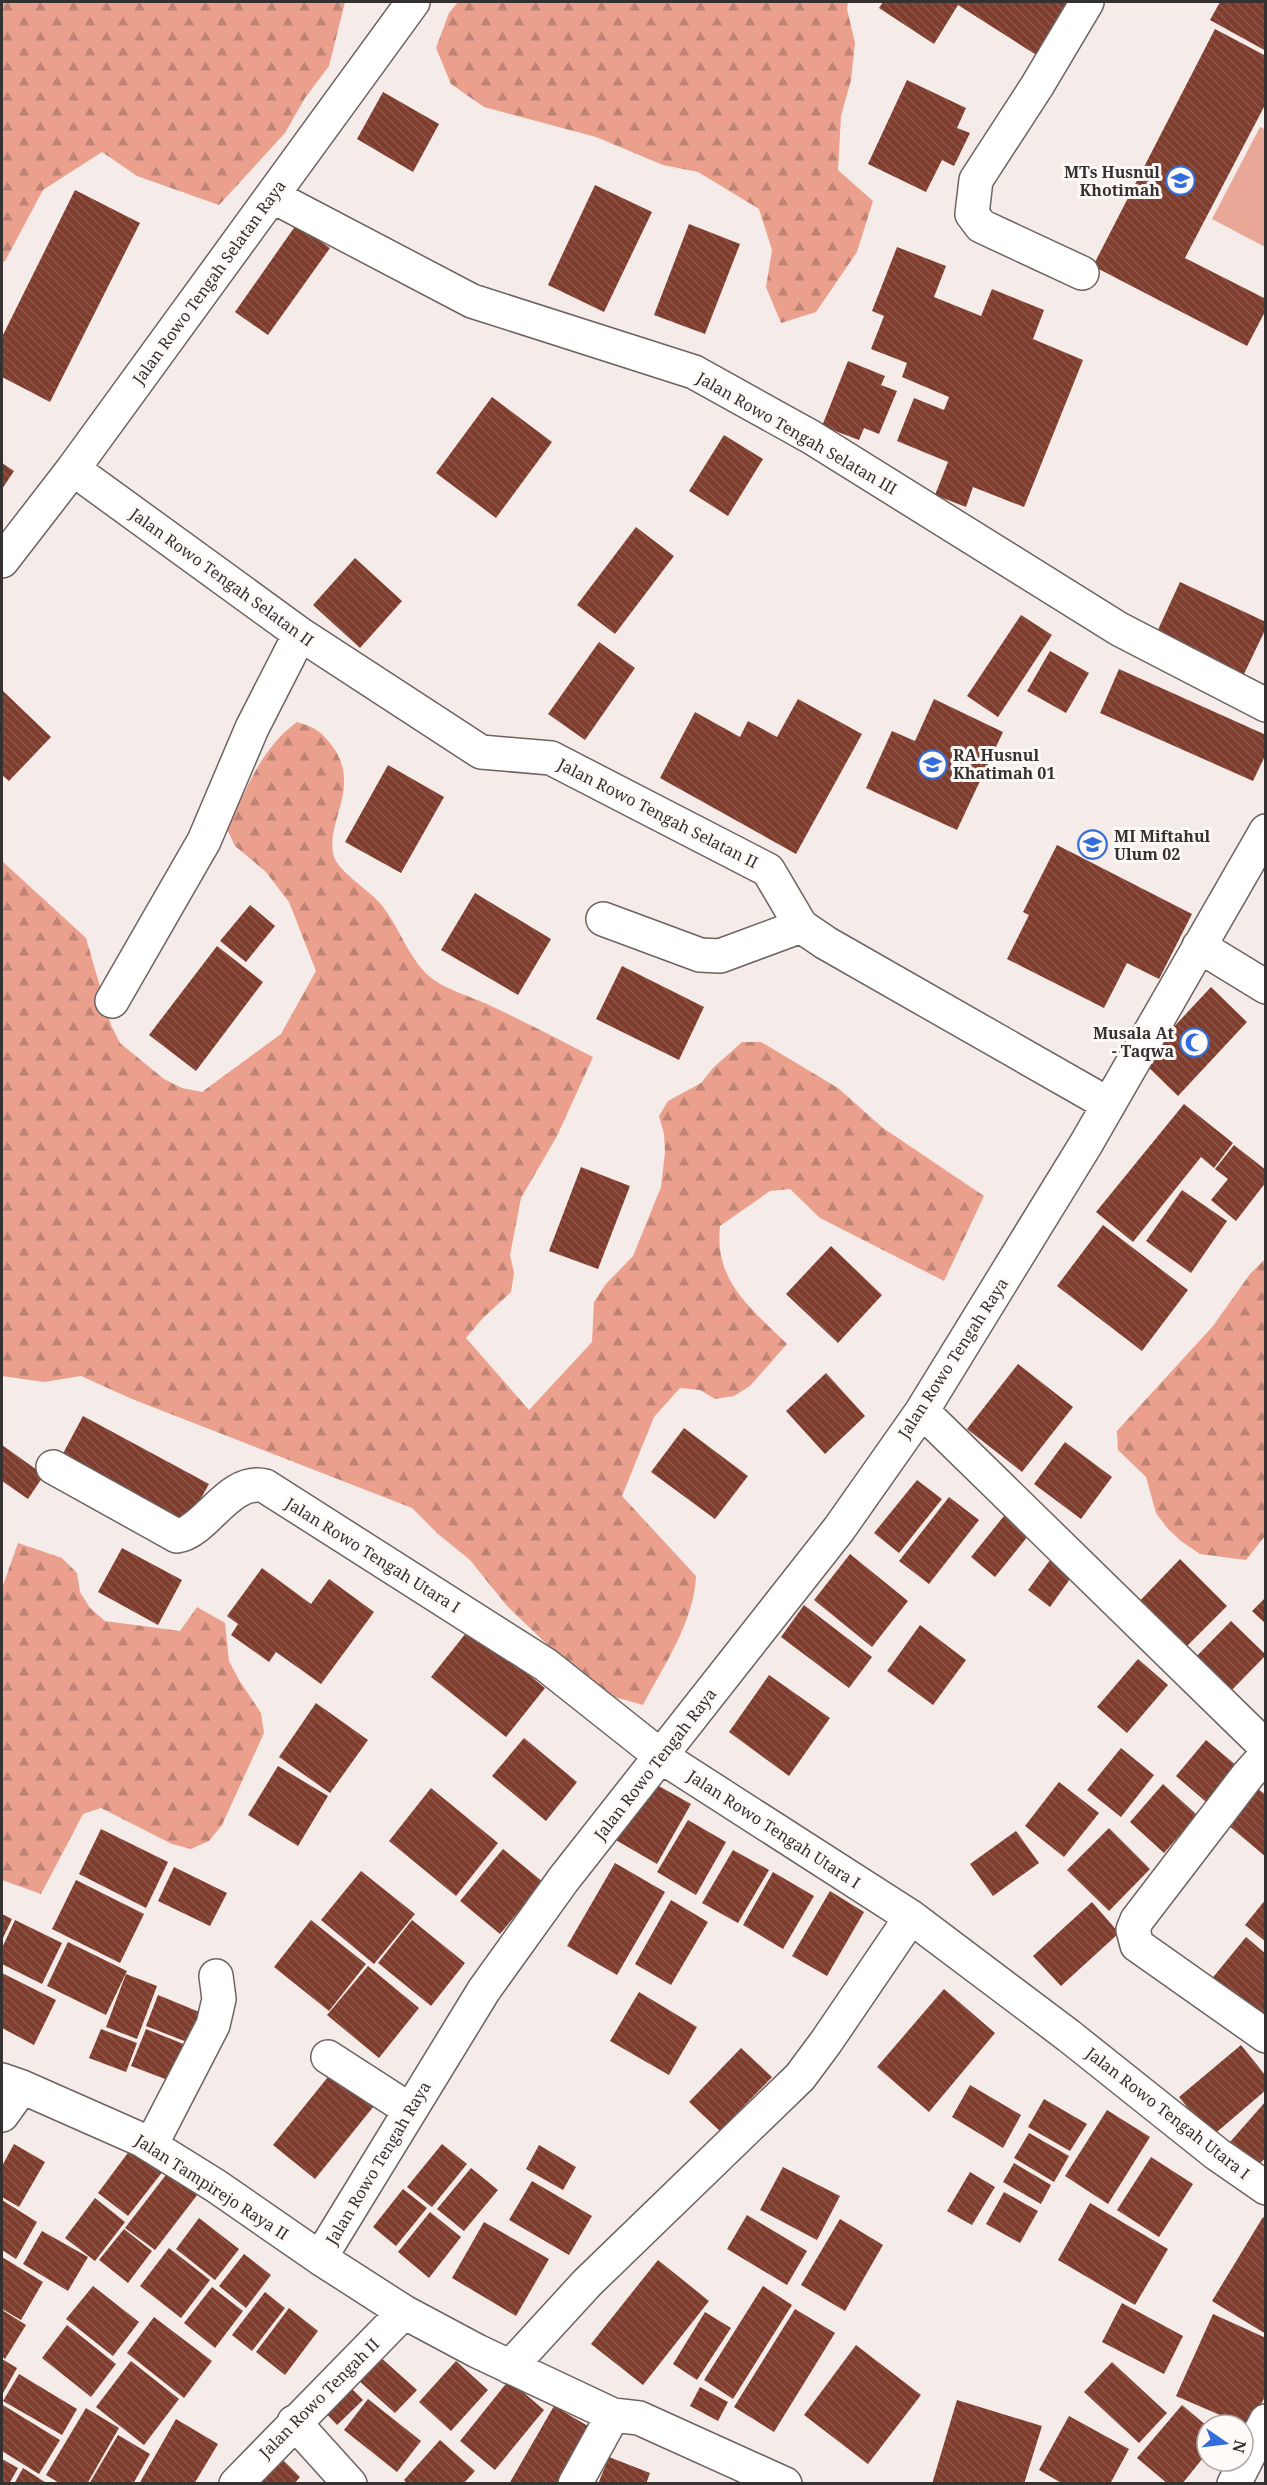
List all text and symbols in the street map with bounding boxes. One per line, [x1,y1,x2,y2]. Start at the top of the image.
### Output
place label: MTs Husnul Khotimah [1064,161,1160,201]
school or university icon: MTs Husnul Khotimah [1165,165,1197,197]
street label: Jalan Rowo Tengah Selatan Raya [127,175,291,389]
street label: Jalan Rowo Tengah Selatan III [692,366,901,500]
street label: Jalan Rowo Tengah Selatan II [125,502,318,651]
place label: RA Husnul Khatimah 01 [953,744,1055,784]
school or university icon: RA Husnul Khatimah 01 [916,748,948,780]
street label: Jalan Rowo Tengah Selatan II [553,752,762,873]
place label: MI Miftahul Ulum 02 [1114,825,1211,865]
school or university icon: MI Miftahul Ulum 02 [1077,829,1109,861]
place label: Musala At - Taqwa [1093,1022,1175,1062]
mosque icon: Musala At - Taqwa [1179,1026,1211,1058]
street label: Jalan Rowo Tengah Raya [892,1274,1013,1443]
street label: Jalan Rowo Tengah Utara I [281,1492,465,1618]
street label: Jalan Rowo Tengah Raya [588,1683,721,1845]
street label: Jalan Rowo Tengah Utara I [682,1764,865,1893]
street label: Jalan Rowo Tengah Utara I [1081,2041,1255,2184]
street label: Jalan Rowo Tengah Raya [320,2077,436,2250]
street label: Jalan Tampirejo Raya II [130,2128,293,2245]
street label: Jalan Rowo Tengah II [253,2333,384,2464]
north arrow [1195,2413,1255,2473]
text: N [1227,2438,1252,2456]

